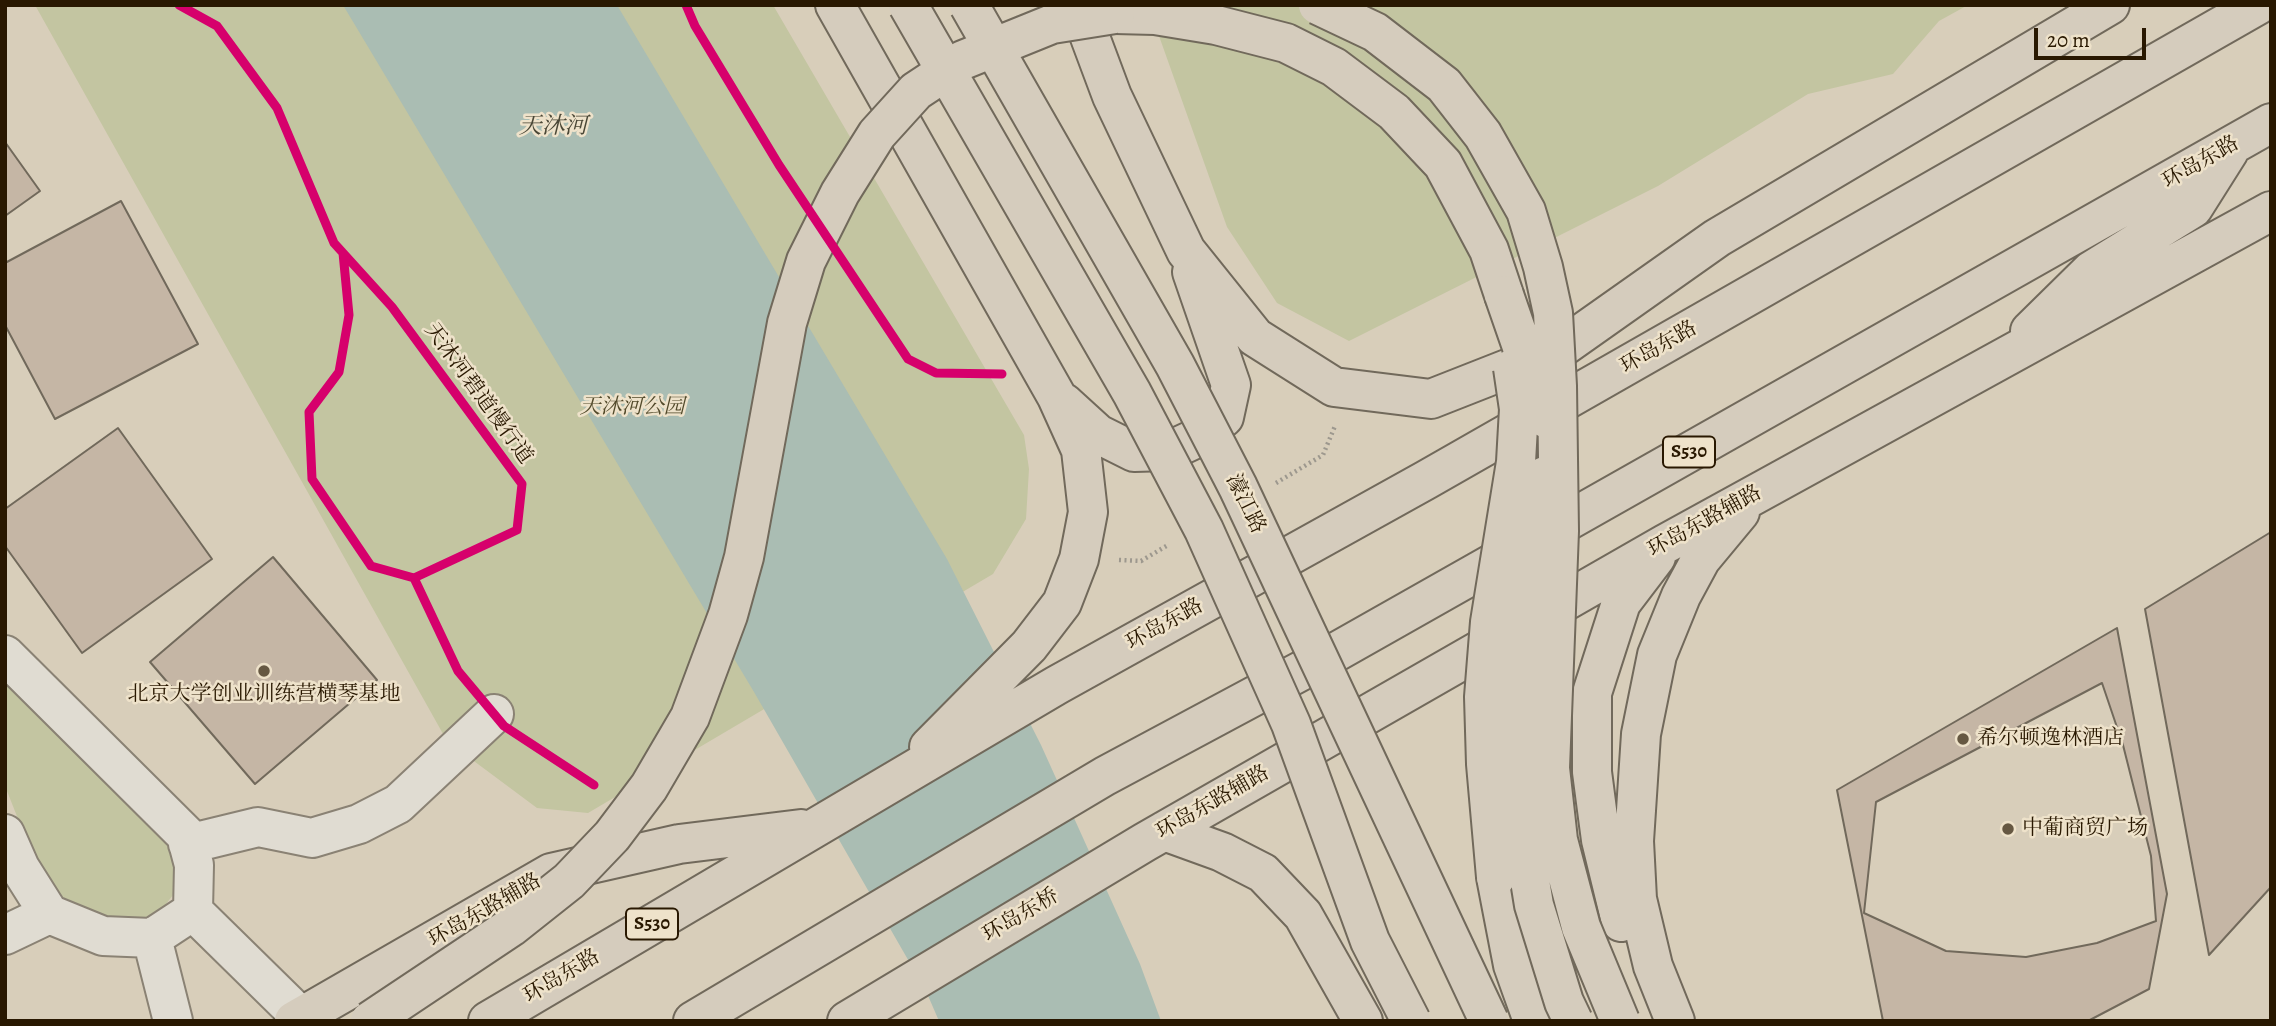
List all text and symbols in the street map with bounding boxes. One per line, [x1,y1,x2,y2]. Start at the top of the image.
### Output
scale bar [2038,14,2150,58]
text: 20 m [2047,26,2090,54]
water label: 天沐河 [519,113,587,141]
street label: 环岛东路 [2158,131,2244,195]
street label: 环岛东路 [1616,316,1702,380]
street label: 天沐河碧道慢行道 [418,319,538,469]
park label: 天沐河公园 [580,395,684,421]
road number: S530 [1663,436,1715,467]
street label: 濠江路 [1220,470,1270,538]
street label: 环岛东路辅路 [1644,480,1766,564]
street label: 环岛东路 [1122,594,1208,656]
marker: 北京大学创业训练营横琴基地 [256,663,272,679]
place label: 北京大学创业训练营横琴基地 [128,682,400,708]
place label: 希尔顿逸林酒店 [1977,726,2124,752]
marker: 希尔顿逸林酒店 [1955,731,1971,747]
street label: 环岛东路辅路 [1152,761,1274,845]
place label: 中葡商贸广场 [2022,816,2148,842]
marker: 中葡商贸广场 [2000,821,2016,837]
street label: 环岛东路辅路 [424,869,546,953]
street label: 环岛东桥 [979,884,1063,948]
road number: S530 [626,908,678,940]
street label: 环岛东路 [520,945,604,1009]

